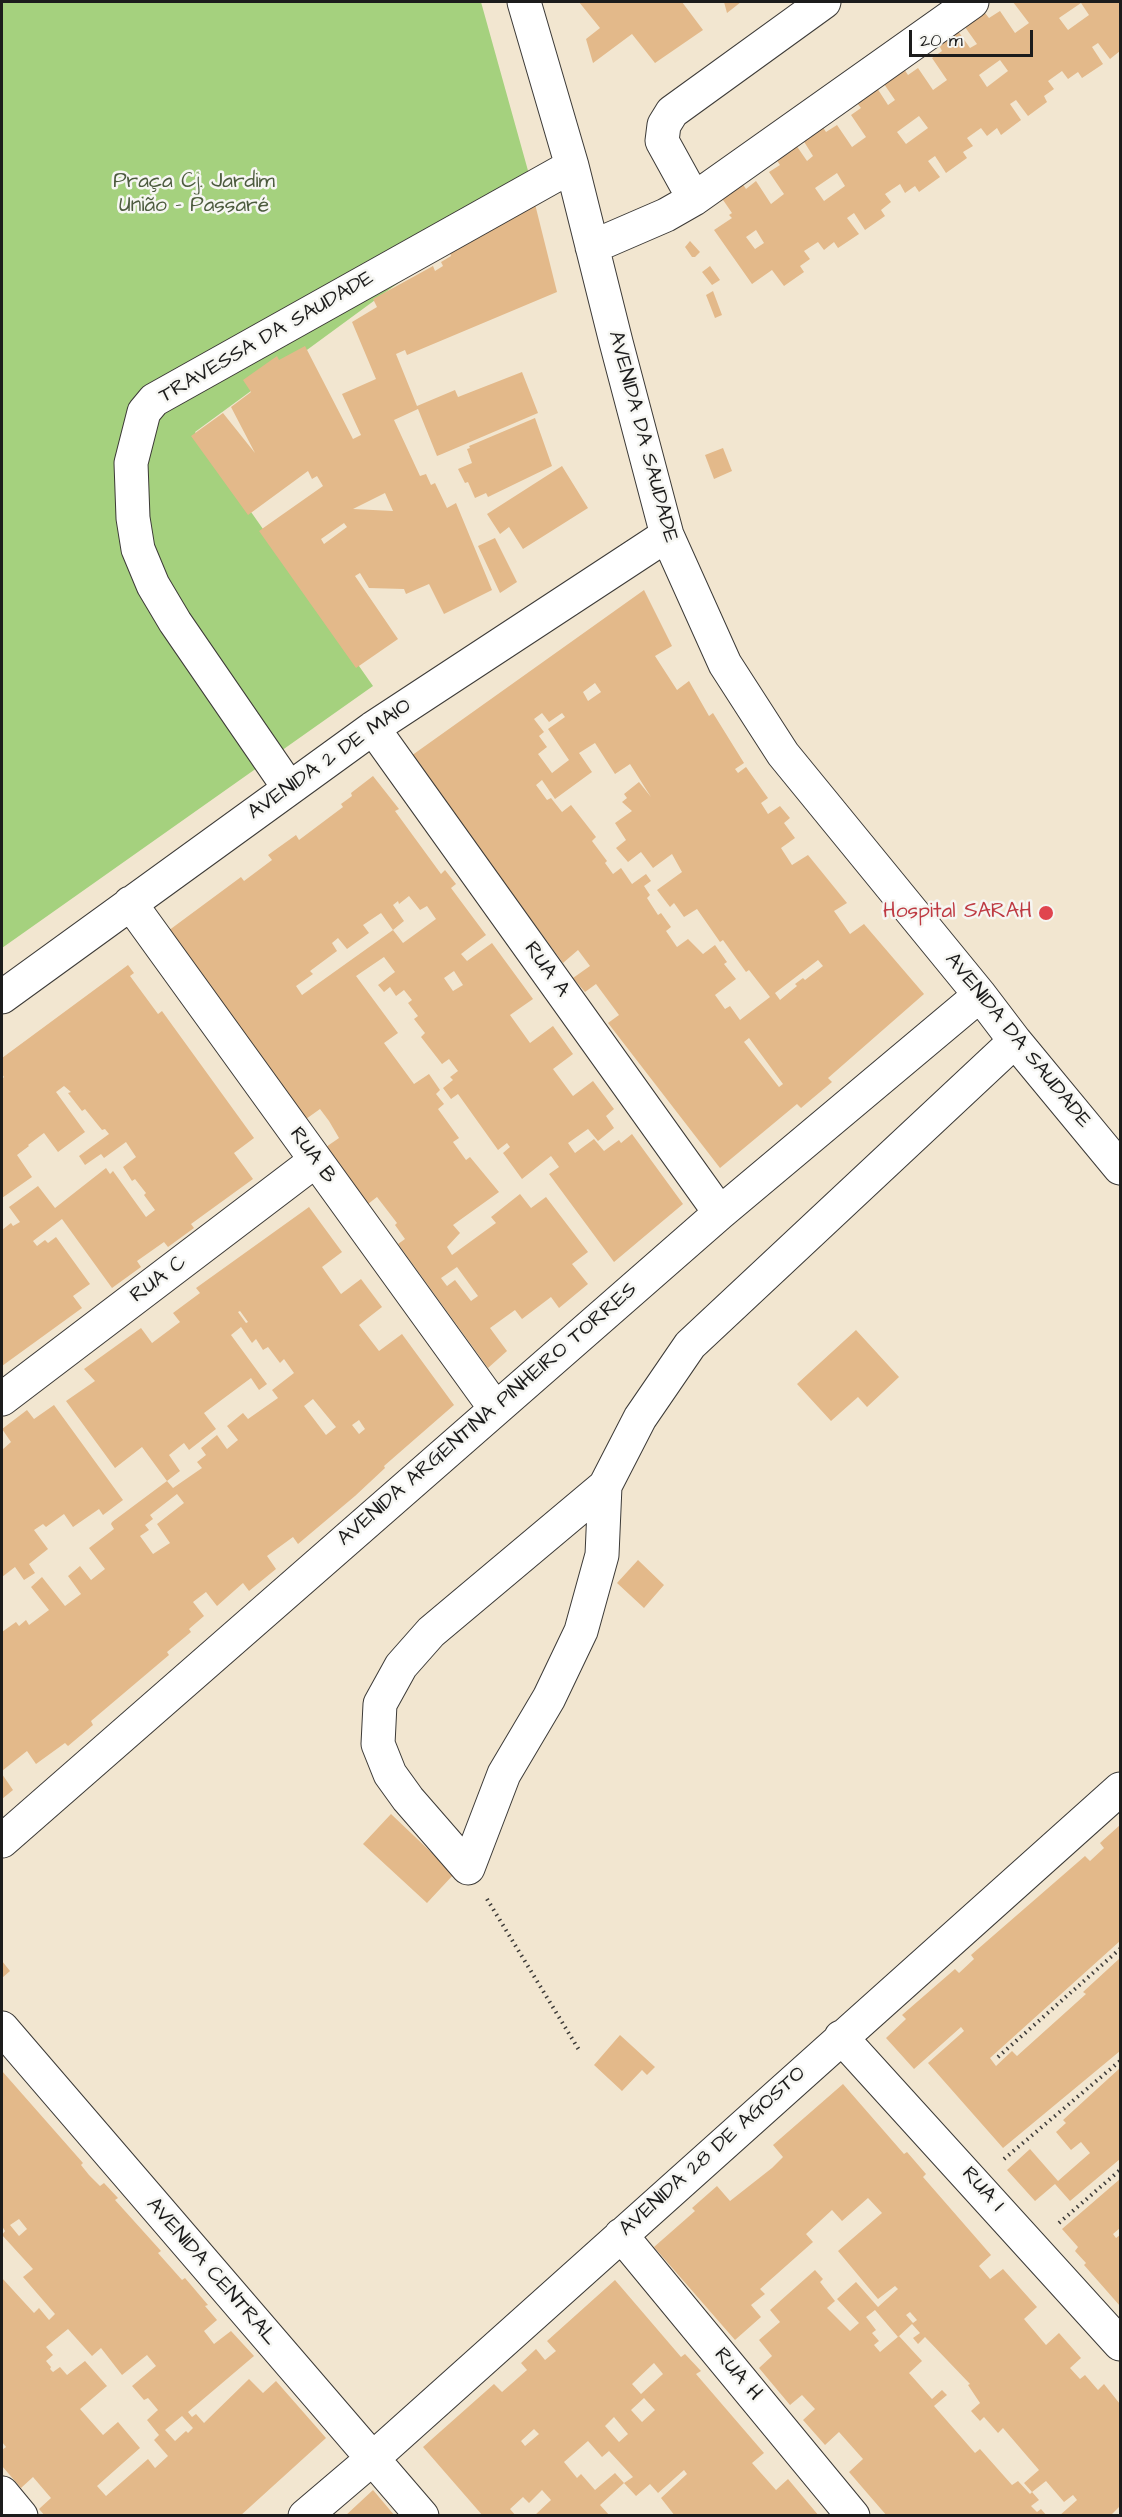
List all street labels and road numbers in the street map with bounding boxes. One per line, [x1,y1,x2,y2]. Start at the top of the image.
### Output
street label: TRAVESSA DA SAUDADE [155,266,379,410]
street label: AVENIDA DA SAUDADE [602,328,682,546]
street label: AVENIDA 2 DE MAIO [243,694,417,826]
street label: RUA A [518,937,574,1003]
street label: AVENIDA DA SAUDADE [939,948,1095,1134]
street label: RUA B [283,1123,341,1189]
street label: RUA C [126,1251,192,1309]
street label: AVENIDA ARGENTINA PINHEIRO TORRES [333,1278,643,1552]
street label: AVENIDA 28 DE AGOSTO [615,2062,811,2242]
street label: RUA I [955,2162,1009,2218]
street label: AVENIDA CENTRAL [140,2193,282,2351]
street label: RUA H [708,2343,766,2407]

